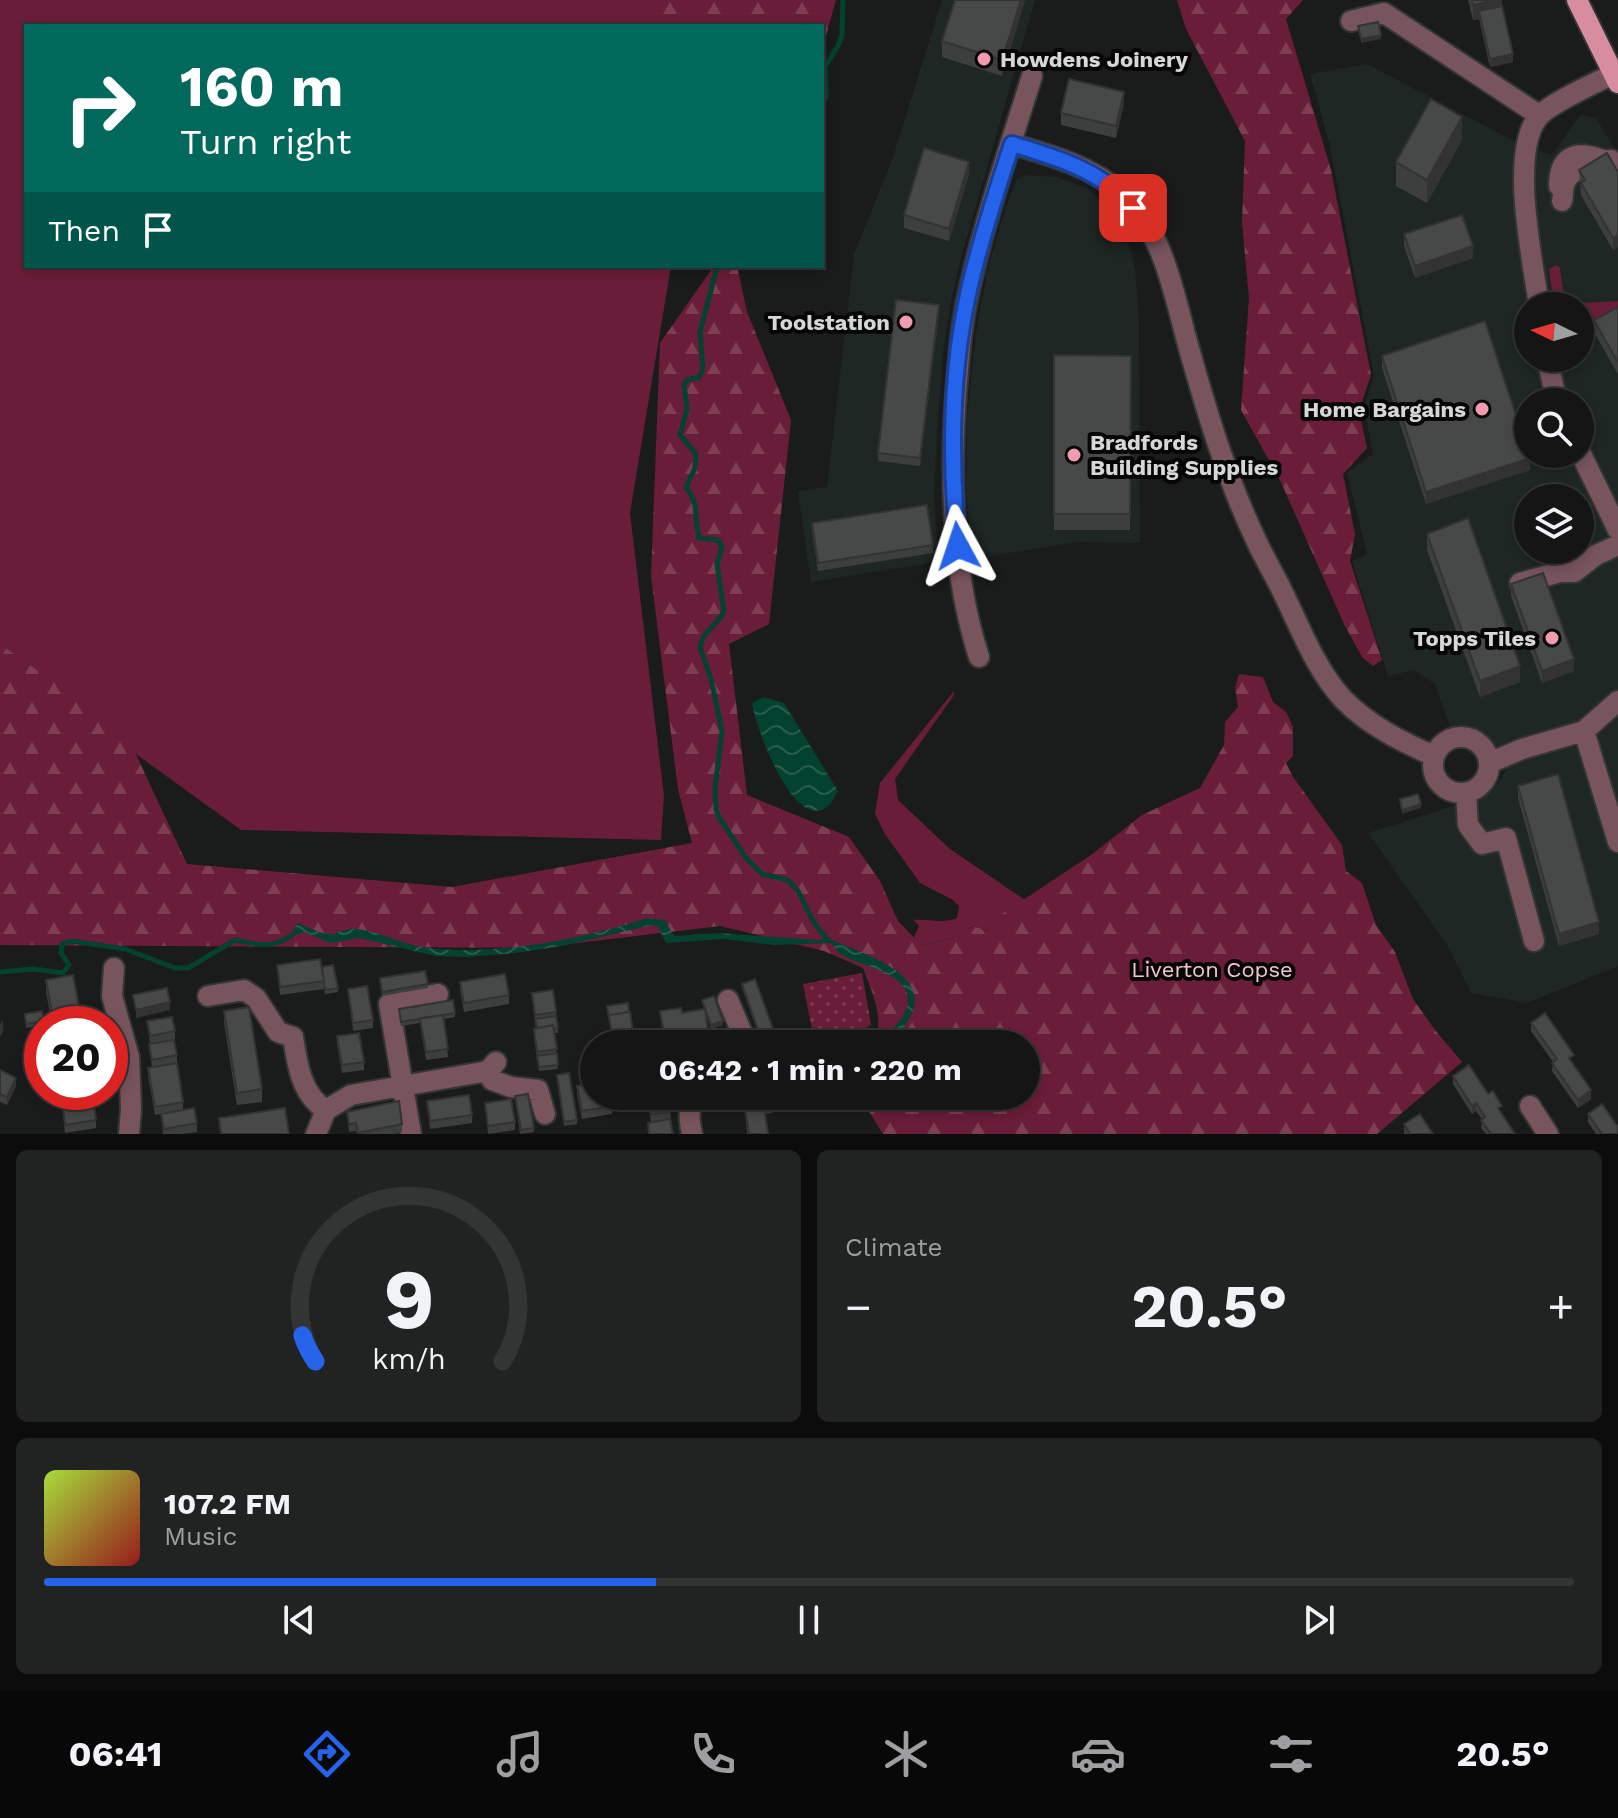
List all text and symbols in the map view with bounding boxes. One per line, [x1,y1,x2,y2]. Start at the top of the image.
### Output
place label: Howdens Joinery [1000,47,1188,72]
marker: Howdens Joinery [975,50,993,68]
text: 160 m [180,54,343,120]
icon: right [48,56,152,160]
text: Turn right [180,121,351,163]
pin [1099,174,1167,242]
icon: arrive [1111,186,1155,230]
icon: arrive [136,208,180,252]
text: Then [48,213,120,248]
north arrow [1514,292,1594,372]
map controls [1514,292,1594,564]
place label: Toolstation [767,310,890,335]
marker: Toolstation [897,313,915,331]
button: search [1514,388,1594,468]
place label: Home Bargains [1303,397,1466,422]
marker: Home Bargains [1473,400,1491,418]
place label: Bradfords Building Supplies [1090,430,1278,480]
marker: Bradfords Building Supplies [1065,446,1083,464]
button: layers [1514,484,1594,564]
position arrow [916,504,1000,588]
place label: Topps Tiles [1413,626,1536,651]
marker: Topps Tiles [1543,629,1561,647]
park label: Liverton Copse [1131,957,1293,982]
speed limit sign: 20 [24,1006,128,1110]
text: 06:42 · 1 min · 220 m [658,1052,962,1087]
text: Climate [845,1232,943,1262]
text: 9 [383,1251,434,1348]
text: 20.5° [1132,1271,1287,1342]
text: − [845,1281,872,1333]
text: + [1547,1281,1574,1333]
text: km/h [372,1342,445,1376]
text: 107.2 FM [164,1486,291,1521]
text: Music [164,1521,237,1551]
icon: previous [277,1598,321,1642]
icon: pause [787,1598,831,1642]
icon: next [1297,1598,1341,1642]
icon: directions [299,1726,355,1782]
icon: music [492,1726,548,1782]
icon: phone [685,1726,741,1782]
icon: climate [878,1726,934,1782]
icon: car [1070,1726,1126,1782]
icon: filters [1263,1726,1319,1782]
text: 06:41 [68,1733,163,1775]
text: 20.5° [1456,1733,1550,1775]

